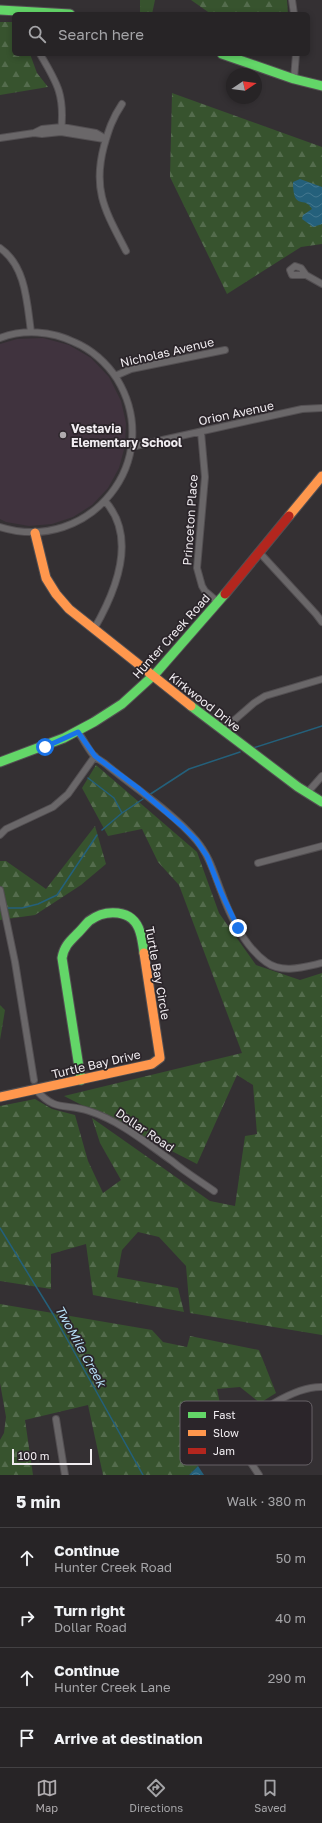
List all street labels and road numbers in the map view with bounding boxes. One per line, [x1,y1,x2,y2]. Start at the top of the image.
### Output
street label: Nicholas Avenue [119,334,215,370]
street label: Orion Avenue [197,398,275,428]
street label: Princeton Place [179,474,201,566]
street label: Hunter Creek Road [129,591,213,681]
street label: Kirkwood Drive [166,669,244,735]
street label: Turtle Bay Circle [142,925,174,1021]
street label: Turtle Bay Drive [50,1046,142,1082]
street label: Dollar Road [113,1105,177,1155]

